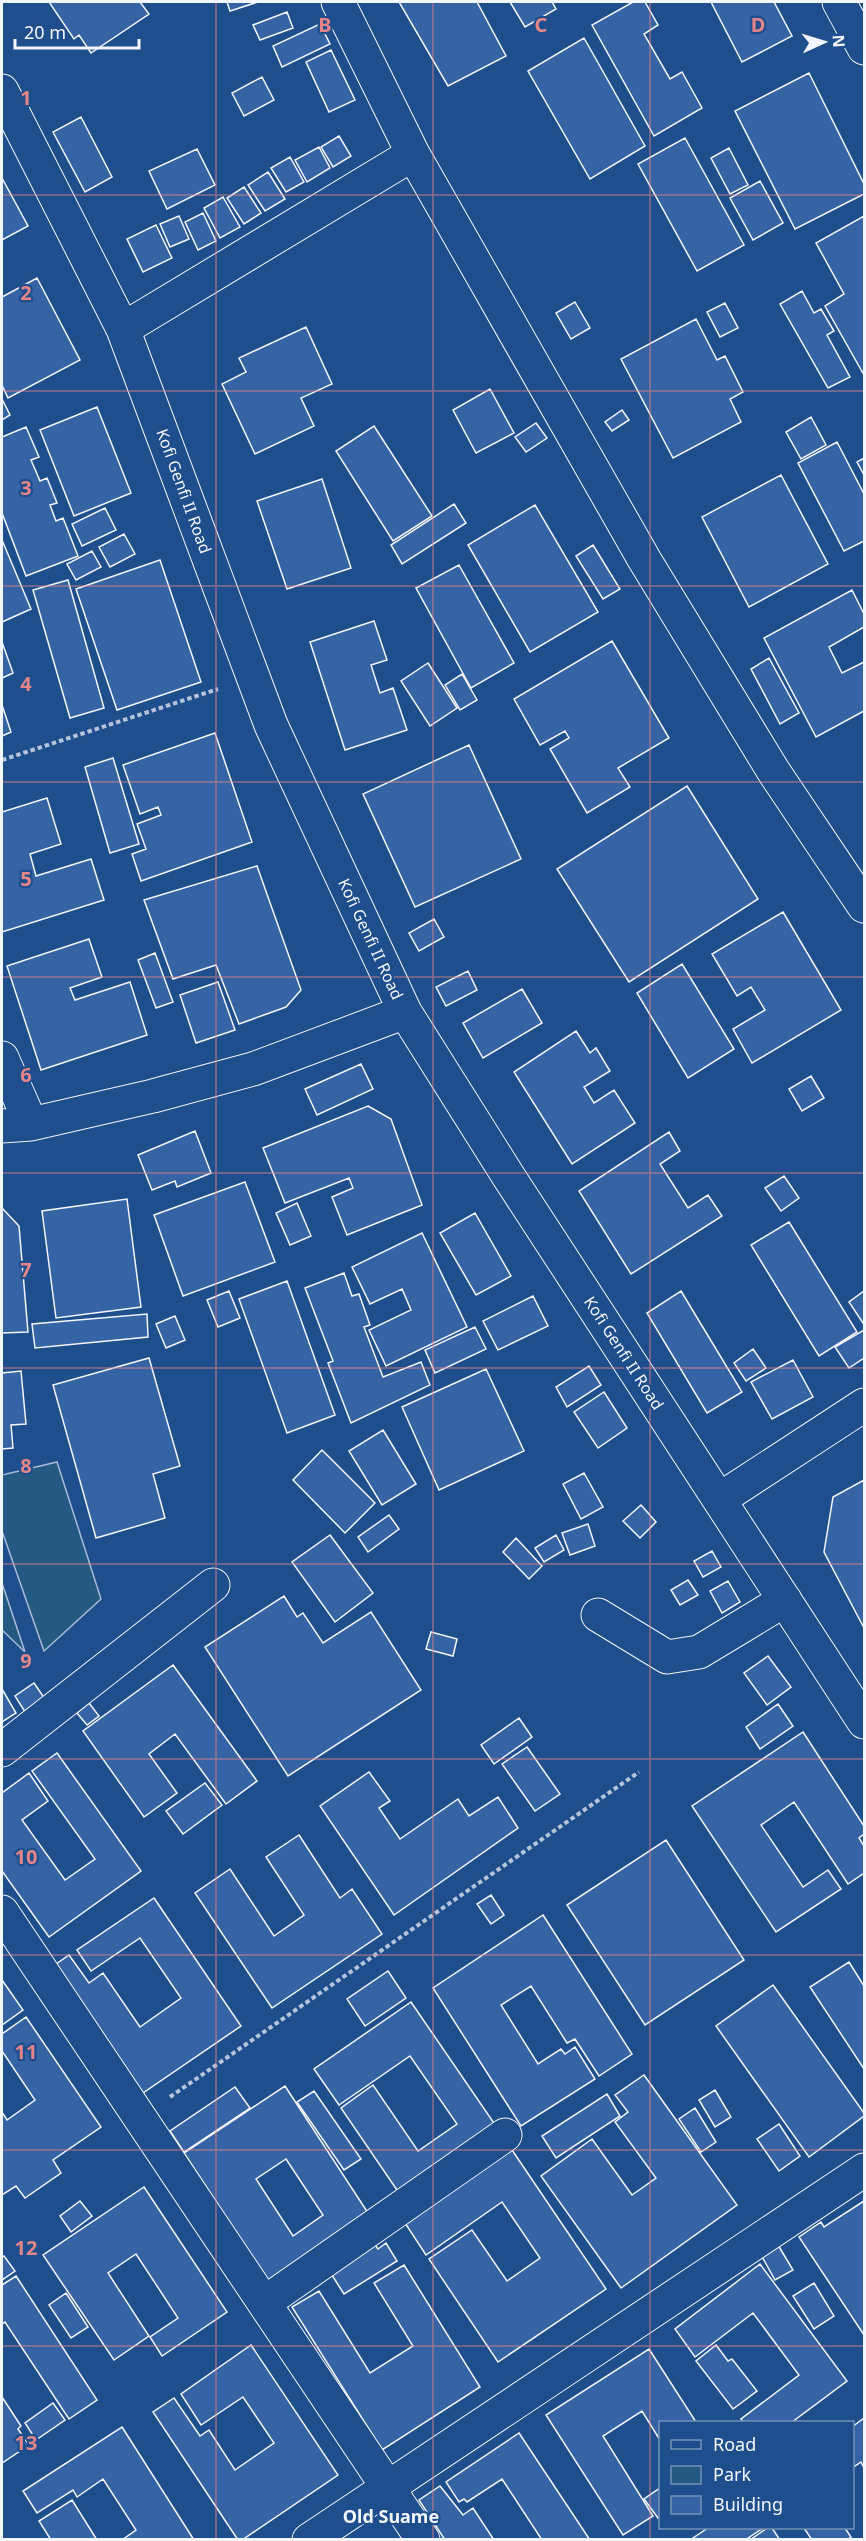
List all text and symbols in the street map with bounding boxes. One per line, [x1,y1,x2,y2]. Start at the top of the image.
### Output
text: B [318,11,332,38]
text: C [535,11,548,38]
text: D [751,11,765,38]
scale bar [15,12,140,50]
north arrow [794,12,854,72]
text: 20 m [24,20,66,44]
text: N [828,34,850,48]
text: 1 [20,84,32,111]
text: 2 [20,279,32,306]
street label: Kofi Genfi II Road [151,426,217,556]
text: 3 [20,474,32,501]
text: 4 [20,670,32,697]
text: 5 [20,865,32,892]
street label: Kofi Genfi II Road [333,875,409,1003]
text: 6 [20,1061,32,1088]
text: 7 [20,1256,32,1283]
street label: Kofi Genfi II Road [579,1292,669,1414]
text: 8 [20,1452,32,1479]
text: 9 [20,1647,32,1674]
text: 10 [15,1843,37,1870]
text: 11 [15,2038,37,2065]
text: 12 [15,2234,37,2261]
legend [659,2421,854,2529]
text: 13 [15,2429,37,2456]
text: Road [713,2432,756,2456]
text: Park [713,2462,751,2486]
text: Building [713,2492,783,2516]
district label: Old Suame [343,2504,439,2528]

